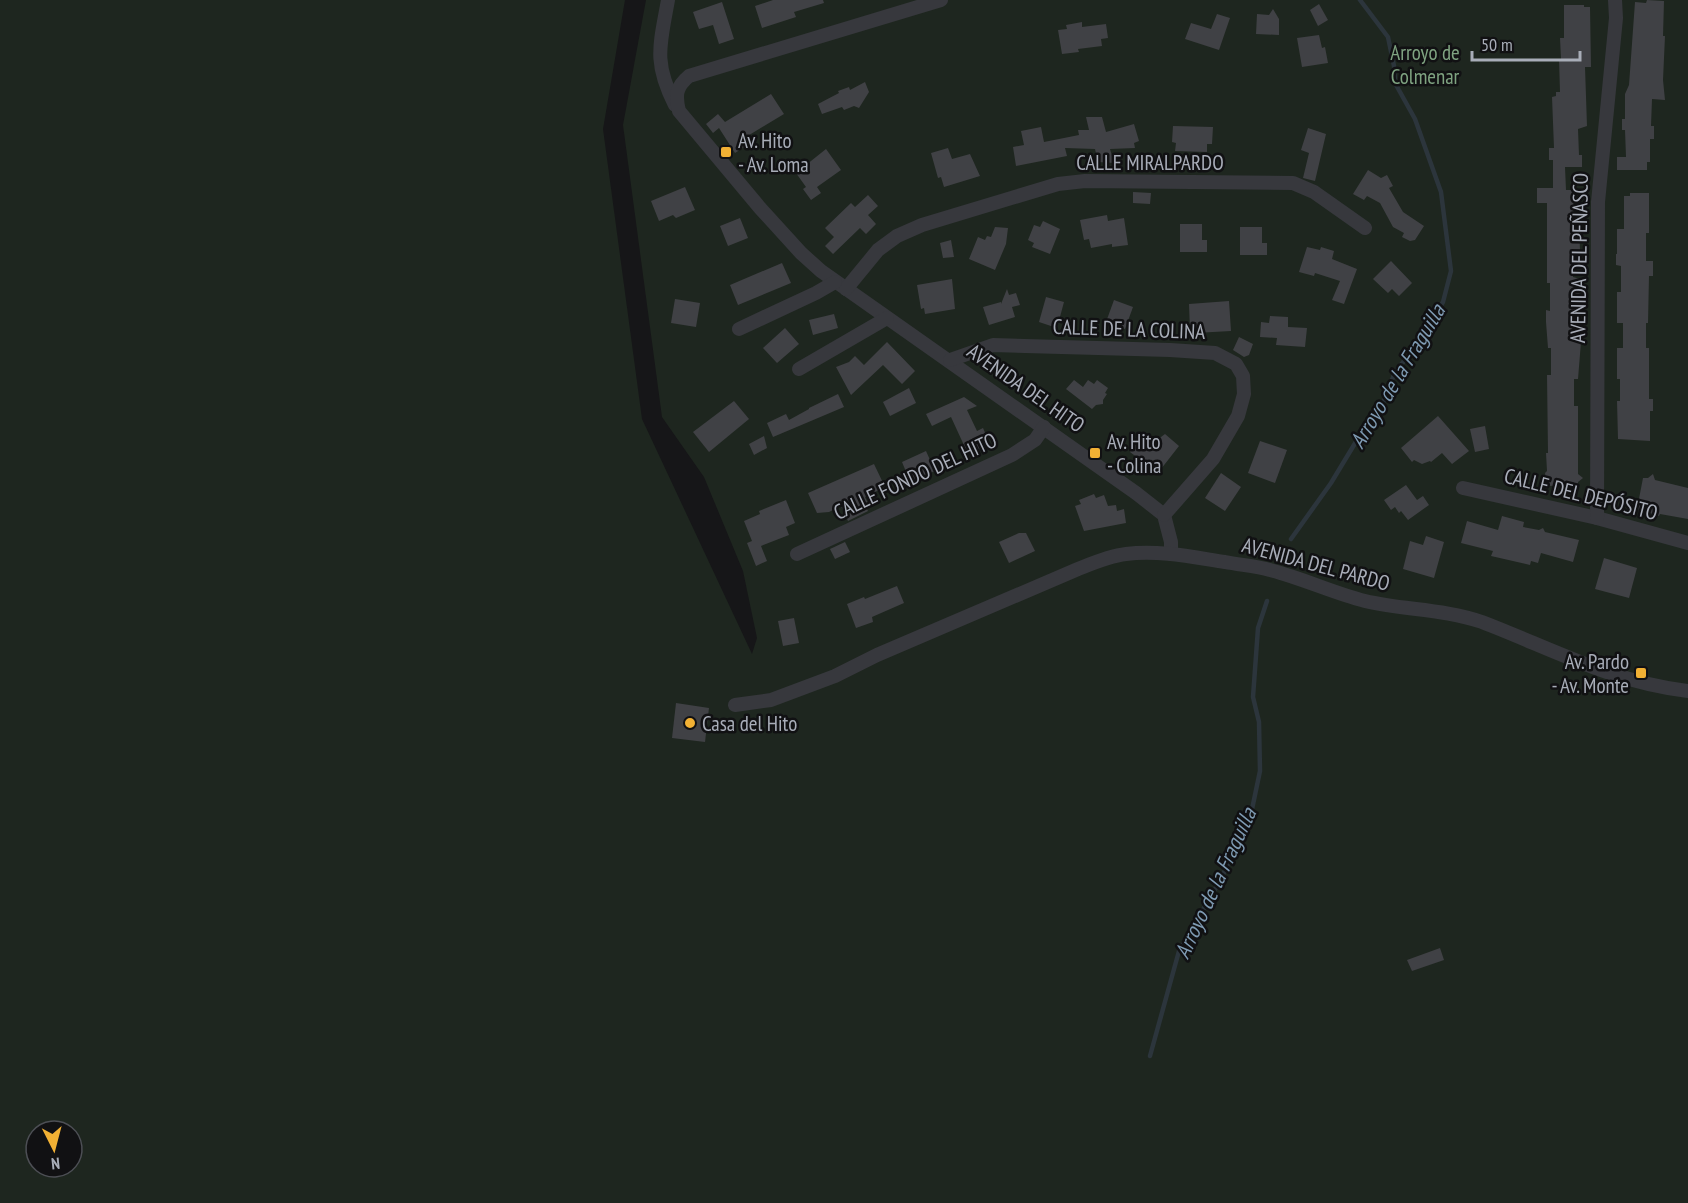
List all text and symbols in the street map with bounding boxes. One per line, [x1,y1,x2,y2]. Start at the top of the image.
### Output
scale bar [1472,24,1580,62]
text: 50 m [1481,33,1513,56]
park label: Arroyo de Colmenar [1390,39,1460,90]
place label: Av. Hito - Av. Loma [738,127,809,178]
marker: Av. Hito - Av. Loma [719,145,733,159]
street label: CALLE MIRALPARDO [1076,149,1224,176]
street label: AVENIDA DEL PEÑASCO [1564,173,1594,343]
water label: Arroyo de la Fraguilla [1343,298,1452,453]
street label: CALLE DE LA COLINA [1052,313,1206,345]
street label: AVENIDA DEL HITO [962,338,1090,438]
street label: CALLE FONDO DEL HITO [829,426,1001,526]
place label: Av. Hito - Colina [1107,428,1161,479]
marker: Av. Hito - Colina [1088,446,1102,460]
street label: CALLE DEL DEPÓSITO [1501,462,1661,526]
street label: AVENIDA DEL PARDO [1239,531,1393,597]
place label: Av. Pardo - Av. Monte [1551,648,1629,699]
marker: Av. Pardo - Av. Monte [1634,666,1648,680]
place label: Casa del Hito [702,710,797,737]
marker: Casa del Hito [683,716,697,730]
water label: Arroyo de la Fraguilla [1168,802,1263,963]
north arrow [24,1119,84,1179]
text: N [50,1154,61,1174]

